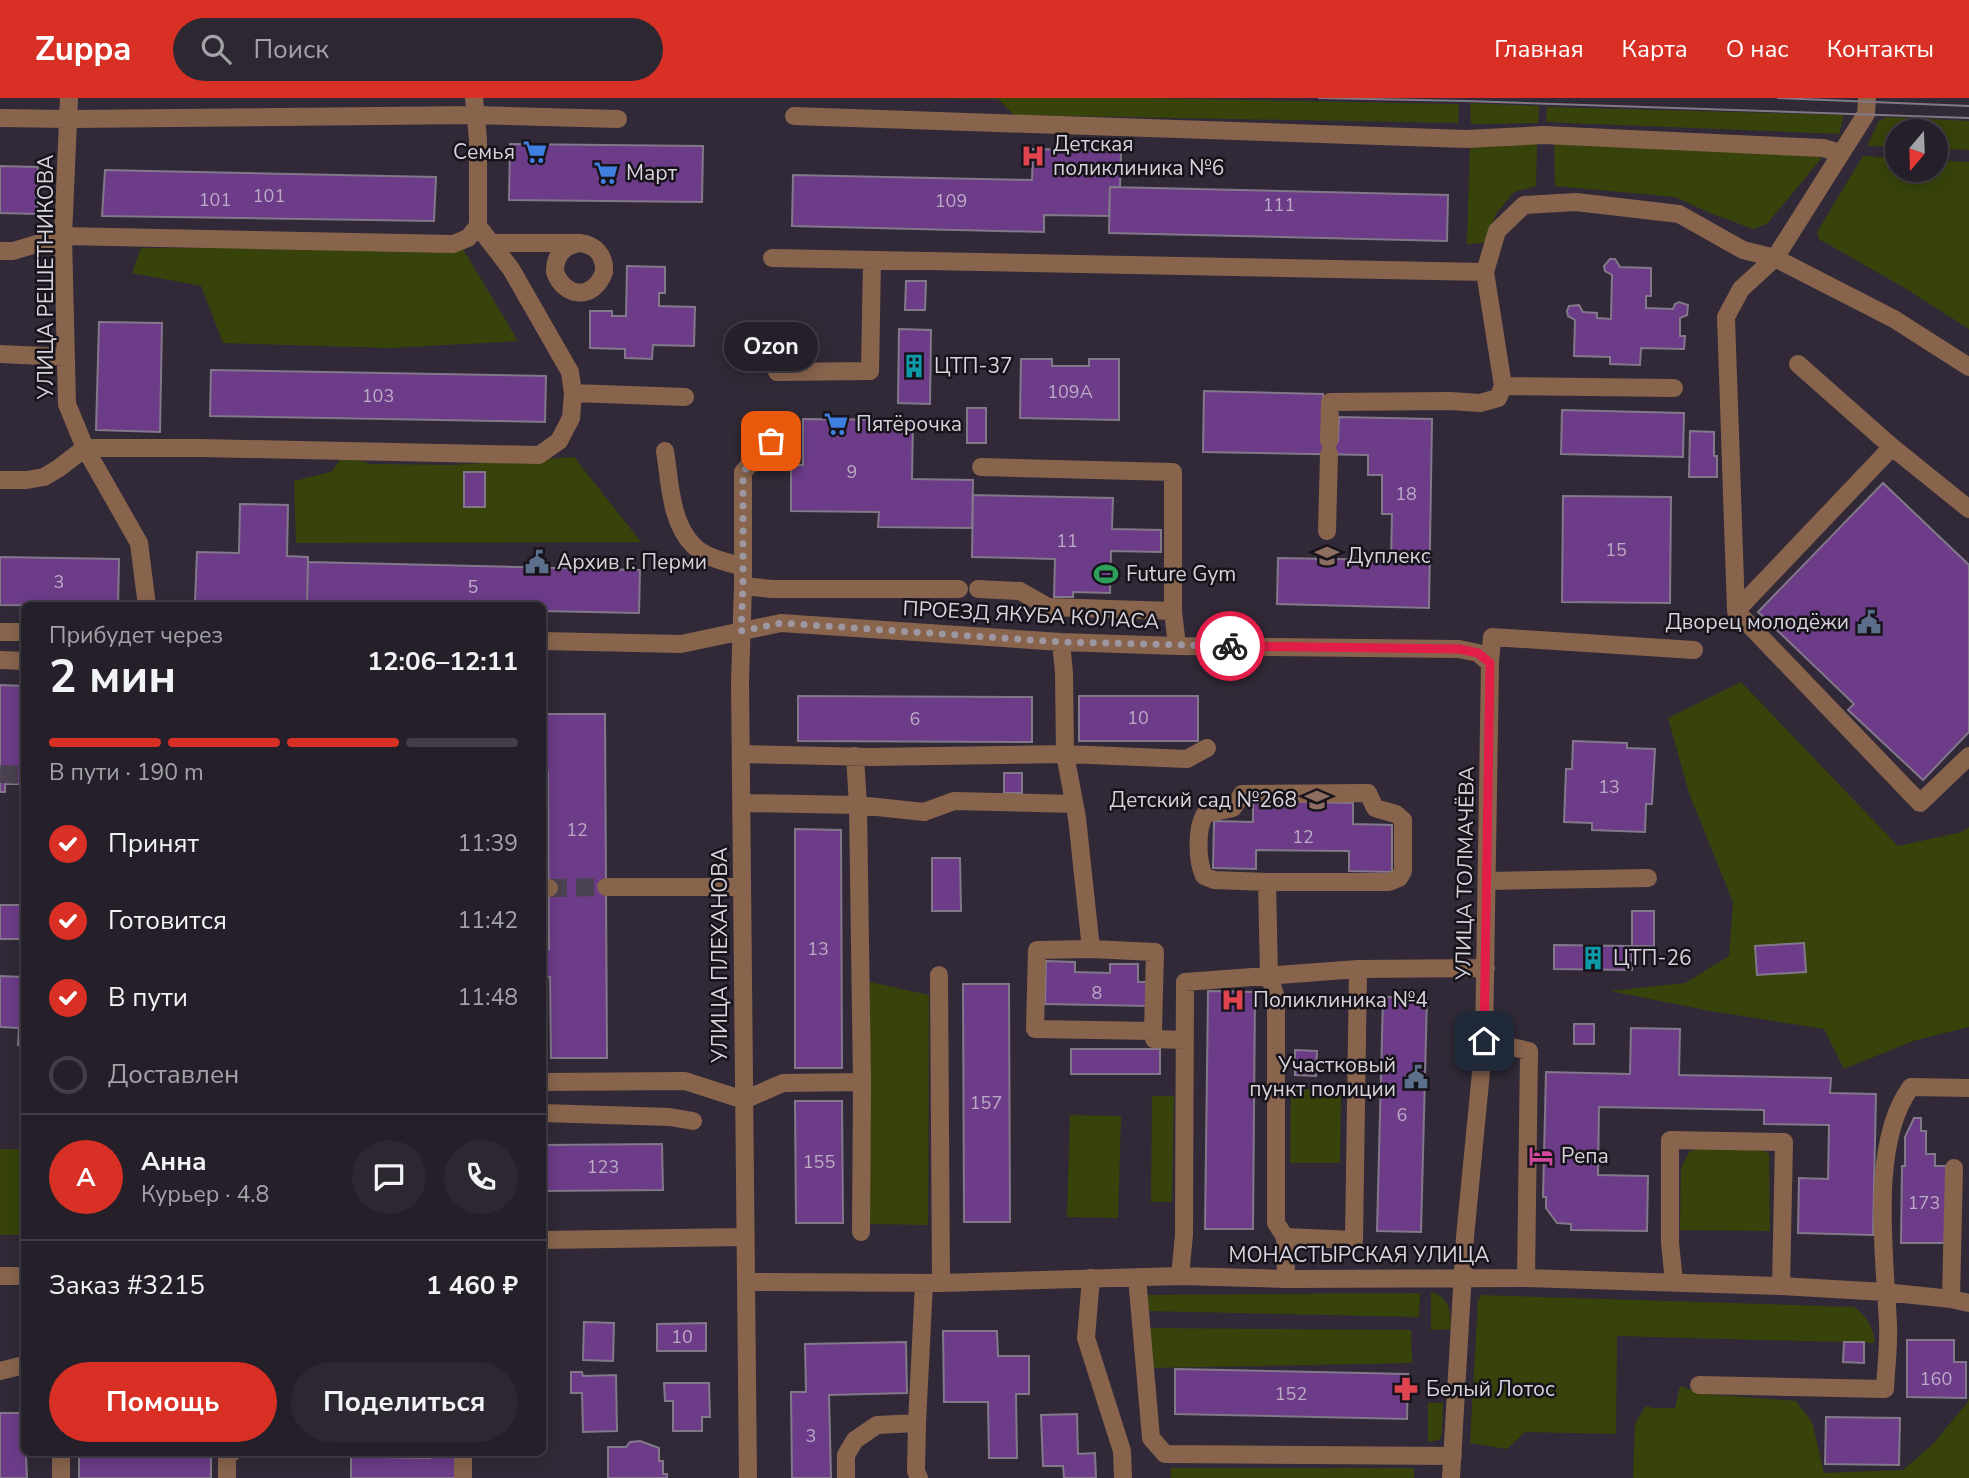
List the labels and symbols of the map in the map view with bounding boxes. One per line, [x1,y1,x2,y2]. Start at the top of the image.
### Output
north arrow [1885,119,1948,182]
place label: Детская поликлиника №6 [1053,130,1224,182]
place label: Семья [453,138,515,166]
supermarket icon: Семья [521,138,549,166]
hospital icon: Детская поликлиника №6 [1019,142,1047,170]
street label: УЛИЦА РЕШЕТНИКОВА [32,155,60,400]
supermarket icon: Март [592,159,620,187]
place label: Март [626,159,678,187]
house number: 101 [253,184,285,208]
house number: 101 [199,188,231,212]
house number: 109 [935,189,967,213]
house number: 111 [1263,193,1295,217]
callout: Ozon [724,322,818,371]
building icon: ЦТП-37 [900,352,928,380]
place label: ЦТП-37 [934,352,1013,380]
house number: 109А [1047,380,1093,404]
house number: 103 [362,384,394,408]
supermarket icon: Пятёрочка [822,410,850,438]
place label: Пятёрочка [856,410,962,438]
pin [741,411,801,471]
house number: 9 [847,460,857,484]
house number: 18 [1395,482,1417,506]
house number: 11 [1056,529,1078,553]
house number: 15 [1605,538,1627,562]
school or university icon: Дуплекс [1313,542,1341,570]
place label: Дуплекс [1347,542,1431,570]
public building icon: Архив г. Перми [523,548,551,576]
place label: Архив г. Перми [557,548,707,576]
sports icon: Future Gym [1092,560,1120,588]
place label: Future Gym [1126,560,1236,588]
house number: 3 [54,570,64,594]
house number: 5 [468,575,478,599]
street label: ПРОЕЗД ЯКУБА КОЛАСА [902,594,1160,636]
place label: Дворец молодёжи [1665,608,1849,636]
public building icon: Дворец молодёжи [1855,608,1883,636]
courier [1195,611,1265,681]
house number: 10 [1127,706,1149,730]
house number: 6 [910,707,920,731]
street label: УЛИЦА ТОЛМАЧЁВА [1449,766,1481,981]
house number: 13 [1598,775,1620,799]
place label: Детский сад №268 [1110,786,1297,814]
school or university icon: Детский сад №268 [1303,786,1331,814]
house number: 12 [566,818,588,842]
house number: 12 [1292,825,1314,849]
street label: УЛИЦА ПЛЕХАНОВА [706,847,734,1064]
house number: 13 [807,937,829,961]
building icon: ЦТП-26 [1579,944,1607,972]
place label: ЦТП-26 [1613,944,1692,972]
house number: 8 [1092,981,1102,1005]
hospital icon: Поликлиника №4 [1219,986,1247,1014]
place label: Поликлиника №4 [1253,986,1428,1014]
pin [1454,1011,1514,1071]
place label: Участковый пункт полиции [1249,1051,1396,1103]
public building icon: Участковый пункт полиции [1402,1063,1430,1091]
house number: 157 [970,1091,1002,1115]
house number: 6 [1397,1103,1407,1127]
hotel icon: Репа [1527,1142,1555,1170]
place label: Репа [1561,1142,1609,1170]
house number: 155 [803,1150,835,1174]
house number: 123 [587,1155,619,1179]
house number: 173 [1908,1191,1940,1215]
street label: МОНАСТЫРСКАЯ УЛИЦА [1229,1241,1489,1269]
house number: 10 [671,1325,693,1349]
house number: 160 [1920,1367,1952,1391]
pharmacy icon: Белый Лотос [1392,1375,1420,1403]
place label: Белый Лотос [1426,1375,1555,1403]
house number: 152 [1275,1382,1307,1406]
house number: 3 [806,1424,816,1448]

